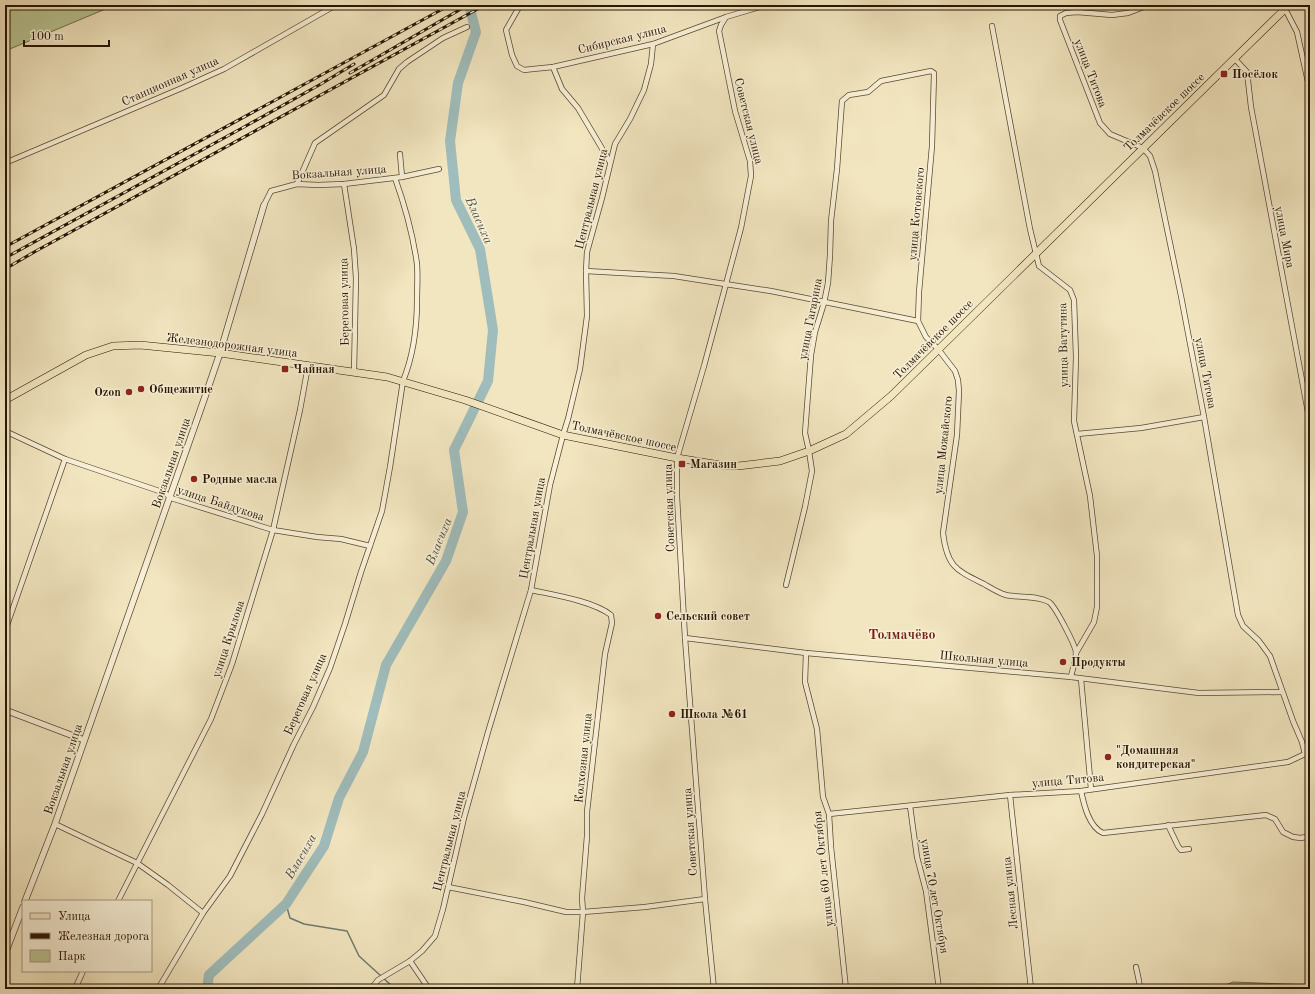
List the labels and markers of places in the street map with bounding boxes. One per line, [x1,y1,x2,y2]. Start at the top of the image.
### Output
marker: Посёлок [1219,69,1229,79]
place label: Посёлок [1232,69,1278,81]
marker: Чайная [280,364,290,374]
place label: Чайная [293,364,335,376]
marker: Общежитие [136,384,146,394]
place label: Общежитие [149,384,213,396]
place label: Ozon [94,387,121,399]
marker: Ozon [124,387,134,397]
marker: Магазин [677,459,687,469]
place label: Магазин [690,459,737,471]
marker: Родные масла [189,474,199,484]
place label: Родные масла [202,474,277,486]
marker: Сельский совет [653,611,663,621]
place label: Сельский совет [666,611,750,623]
marker: Продукты [1058,657,1068,667]
place label: Продукты [1071,657,1126,669]
marker: Школа №61 [667,709,677,719]
place label: Школа №61 [680,709,748,721]
place label: "Домашняя кондитерская" [1116,745,1195,771]
marker: "Домашняя кондитерская" [1103,752,1113,762]

